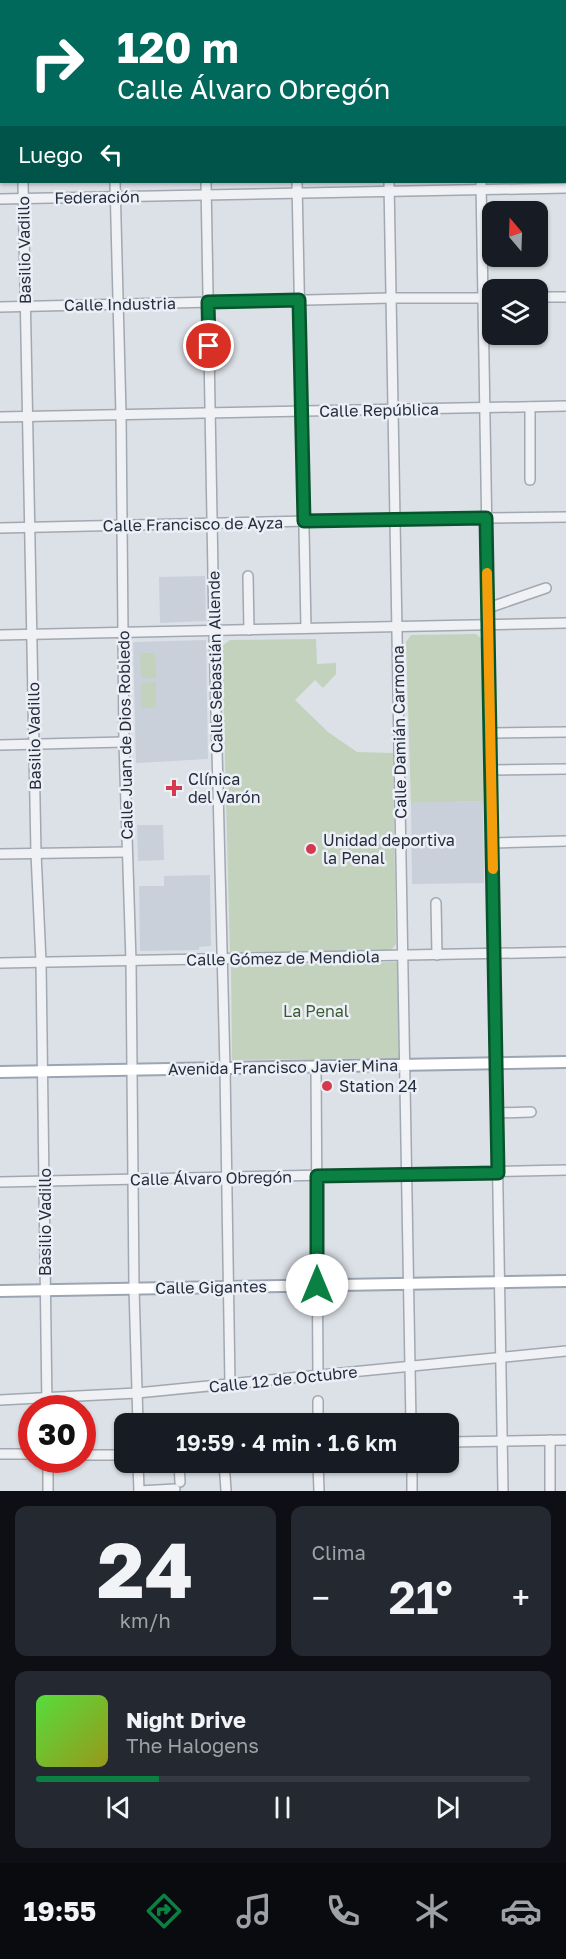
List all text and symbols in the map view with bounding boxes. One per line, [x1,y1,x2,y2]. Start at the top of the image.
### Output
text: 120 m [117,22,239,72]
icon: right [18,24,96,102]
text: Calle Álvaro Obregón [117,73,390,105]
icon: left [95,138,128,171]
text: Luego [18,141,83,168]
street label: Federación [54,186,140,208]
street label: Basilio Vadillo [13,196,35,304]
north arrow [482,201,548,267]
map controls [482,201,548,345]
button: layers [482,279,548,345]
street label: Calle Industria [64,293,176,315]
pin [183,320,234,371]
icon: arrive [192,329,225,362]
street label: Calle República [319,399,439,421]
street label: Calle Francisco de Ayza [103,512,283,536]
street label: Calle Sebastián Allende [203,571,227,753]
street label: Calle Juan de Dios Robledo [113,630,137,840]
street label: Calle Damián Carmona [387,645,411,819]
street label: Basilio Vadillo [23,682,45,790]
place label: Clínica del Varón [188,769,261,807]
marker: Clínica del Varón [165,779,183,797]
place label: Unidad deportiva la Penal [323,830,455,868]
marker: Unidad deportiva la Penal [304,842,318,856]
street label: Calle Gómez de Mendiola [186,946,380,970]
park label: La Penal [283,1001,349,1021]
street label: Avenida Francisco Javier Mina [168,1055,398,1079]
place label: Station 24 [339,1076,417,1096]
marker: Station 24 [320,1079,334,1093]
street label: Calle Álvaro Obregón [130,1167,292,1189]
street label: Basilio Vadillo [35,1168,55,1276]
position arrow [285,1253,349,1317]
street label: Calle Gigantes [155,1276,267,1298]
street label: Calle 12 de Octubre [208,1361,358,1397]
speed limit sign: 30 [18,1395,96,1473]
text: 19:59 · 4 min · 1.6 km [176,1429,397,1456]
text: 24 [97,1522,193,1615]
text: Clima [312,1540,366,1564]
text: 21° [389,1570,453,1624]
text: − [312,1578,330,1617]
text: + [512,1578,530,1617]
text: km/h [120,1608,171,1632]
text: Night Drive [126,1706,246,1733]
text: The Halogens [126,1733,259,1757]
icon: previous [102,1791,135,1824]
icon: pause [266,1791,299,1824]
icon: next [431,1791,464,1824]
icon: directions [143,1890,185,1932]
icon: music [233,1890,275,1932]
icon: phone [322,1890,364,1932]
icon: climate [411,1890,453,1932]
icon: car [500,1890,542,1932]
text: 19:55 [24,1895,96,1927]

